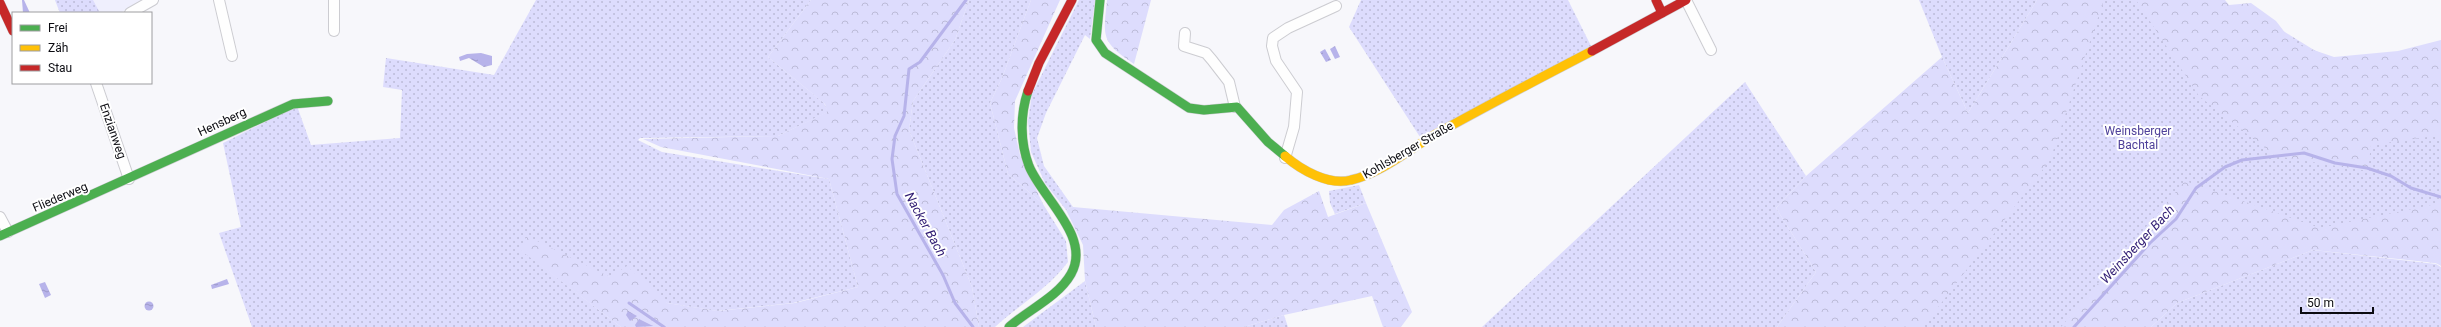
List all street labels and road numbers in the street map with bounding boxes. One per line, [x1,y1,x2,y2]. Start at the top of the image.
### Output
street label: Enzianweg [97,101,129,161]
street label: Hensberg [196,105,248,139]
street label: Kohlsberger Straße [1360,118,1456,182]
street label: Fliederweg [30,179,90,215]

